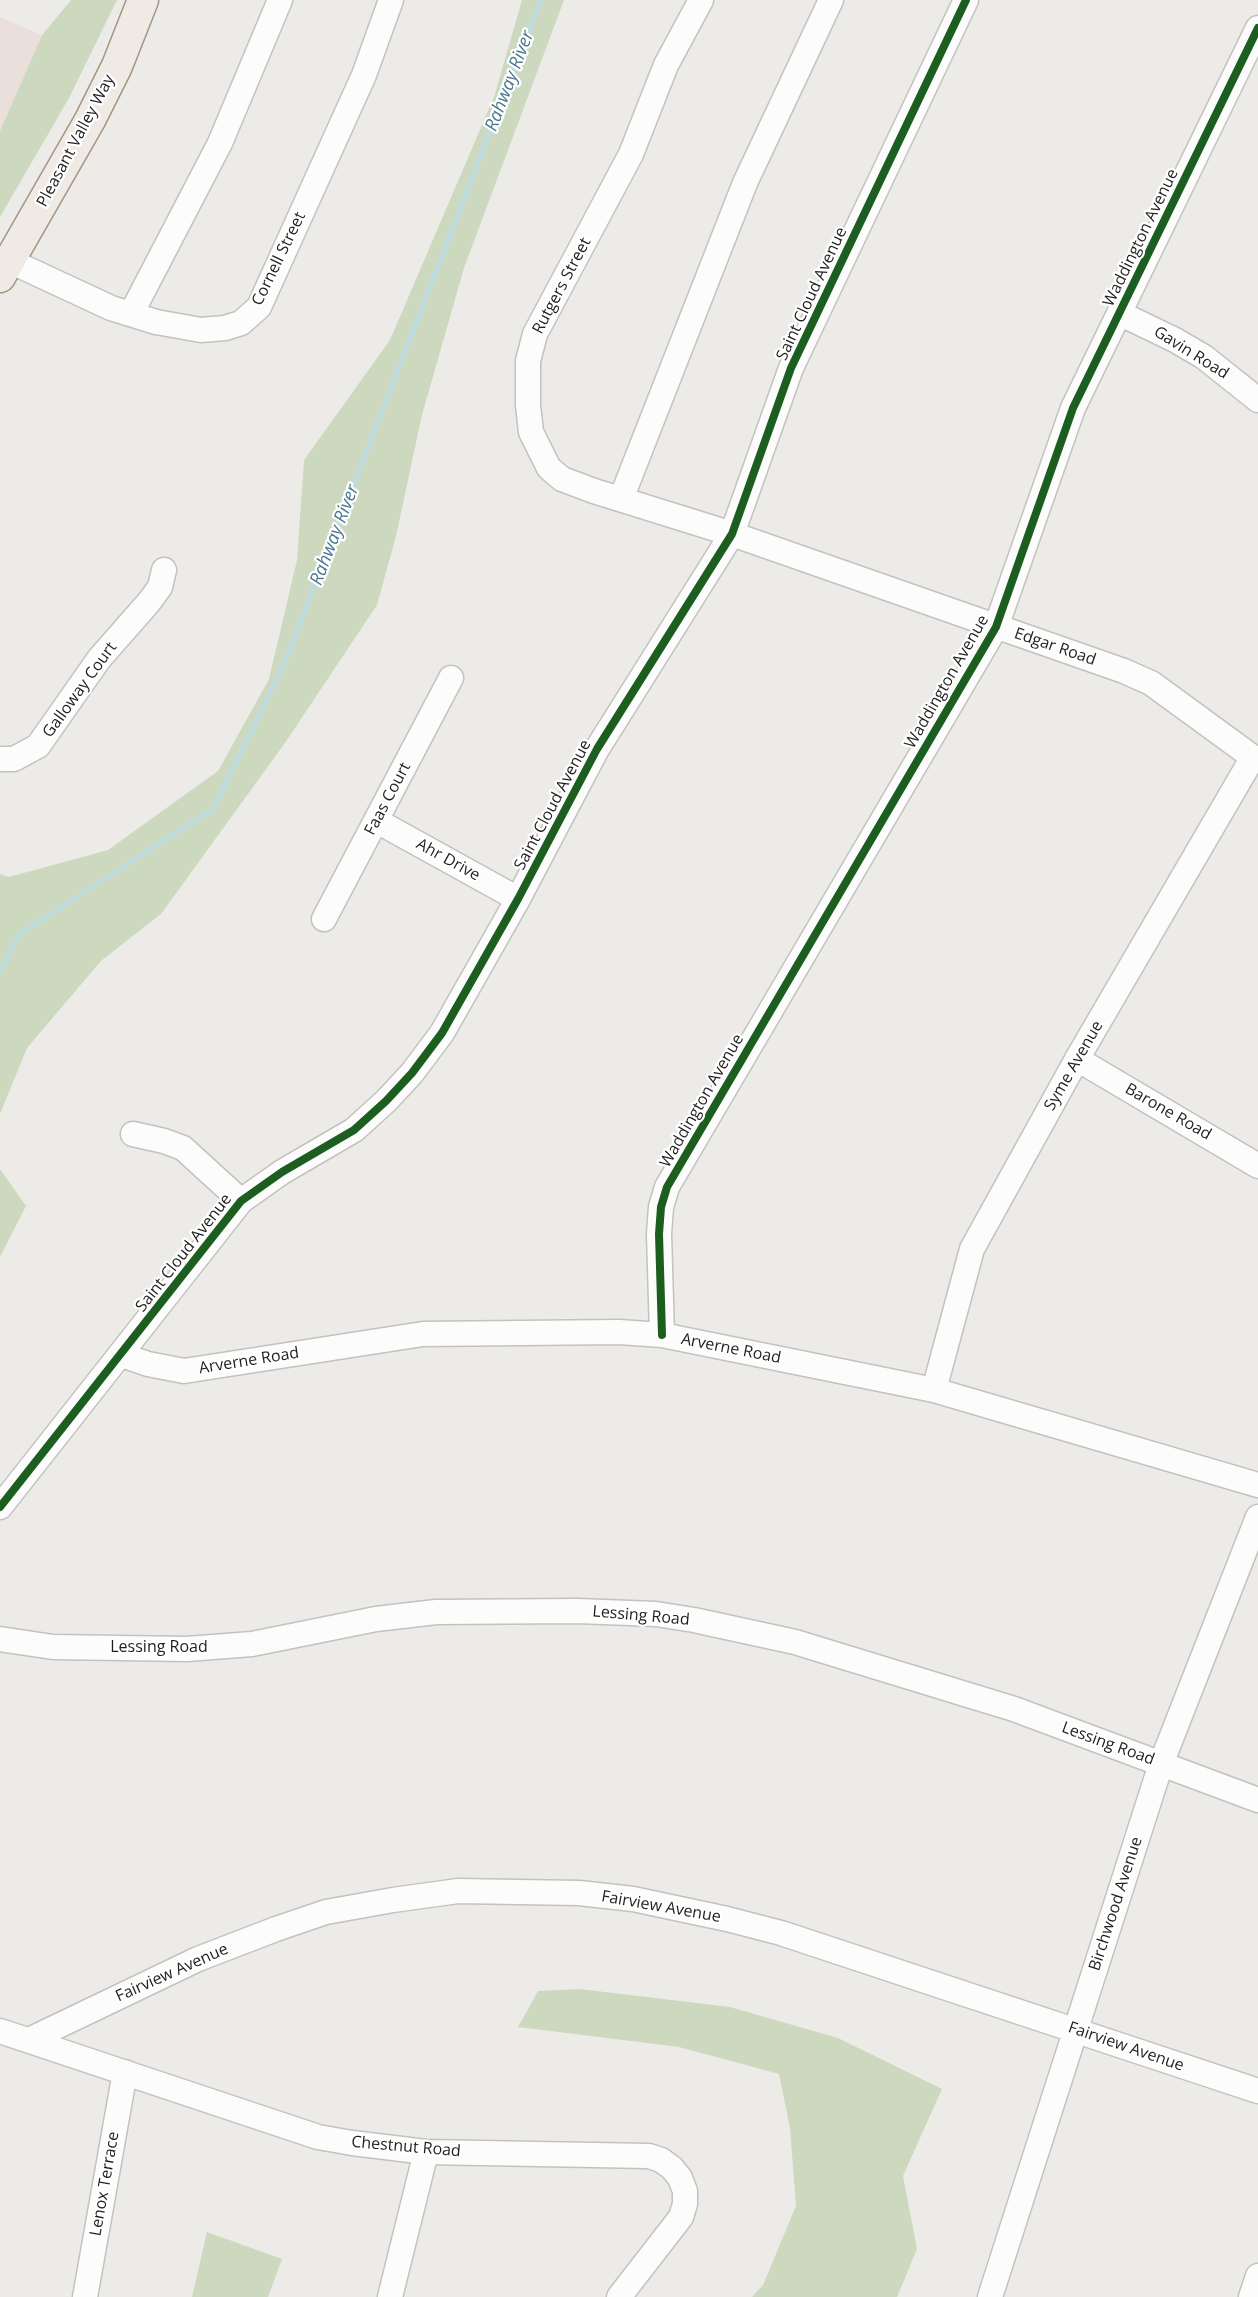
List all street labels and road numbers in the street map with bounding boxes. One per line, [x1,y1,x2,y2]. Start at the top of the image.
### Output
street label: Pleasant Valley Way [33,72,119,210]
street label: Waddington Avenue [1099,166,1183,310]
street label: Cornell Street [248,209,310,309]
street label: Saint Cloud Avenue [773,224,851,364]
street label: Rutgers Street [529,235,595,337]
street label: Gavin Road [1150,322,1232,384]
street label: Waddington Avenue [901,612,993,752]
street label: Edgar Road [1012,624,1098,670]
street label: Galloway Court [39,638,121,742]
street label: Saint Cloud Avenue [511,737,595,873]
street label: Faas Court [361,759,415,839]
street label: Ahr Drive [413,835,483,885]
street label: Syme Avenue [1041,1018,1107,1114]
street label: Waddington Avenue [656,1031,748,1171]
street label: Barone Road [1121,1080,1215,1144]
street label: Saint Cloud Avenue [132,1190,236,1316]
street label: Arverne Road [679,1330,783,1368]
street label: Arverne Road [197,1344,301,1378]
street label: Lessing Road [592,1602,690,1630]
street label: Lessing Road [110,1637,208,1657]
street label: Lessing Road [1059,1718,1157,1770]
street label: Birchwood Avenue [1085,1835,1147,1973]
street label: Fairview Avenue [600,1887,722,1927]
street label: Fairview Avenue [113,1940,231,2006]
street label: Fairview Avenue [1066,2018,1186,2076]
street label: Lenox Terrace [86,2130,124,2238]
street label: Chestnut Road [350,2133,462,2161]

